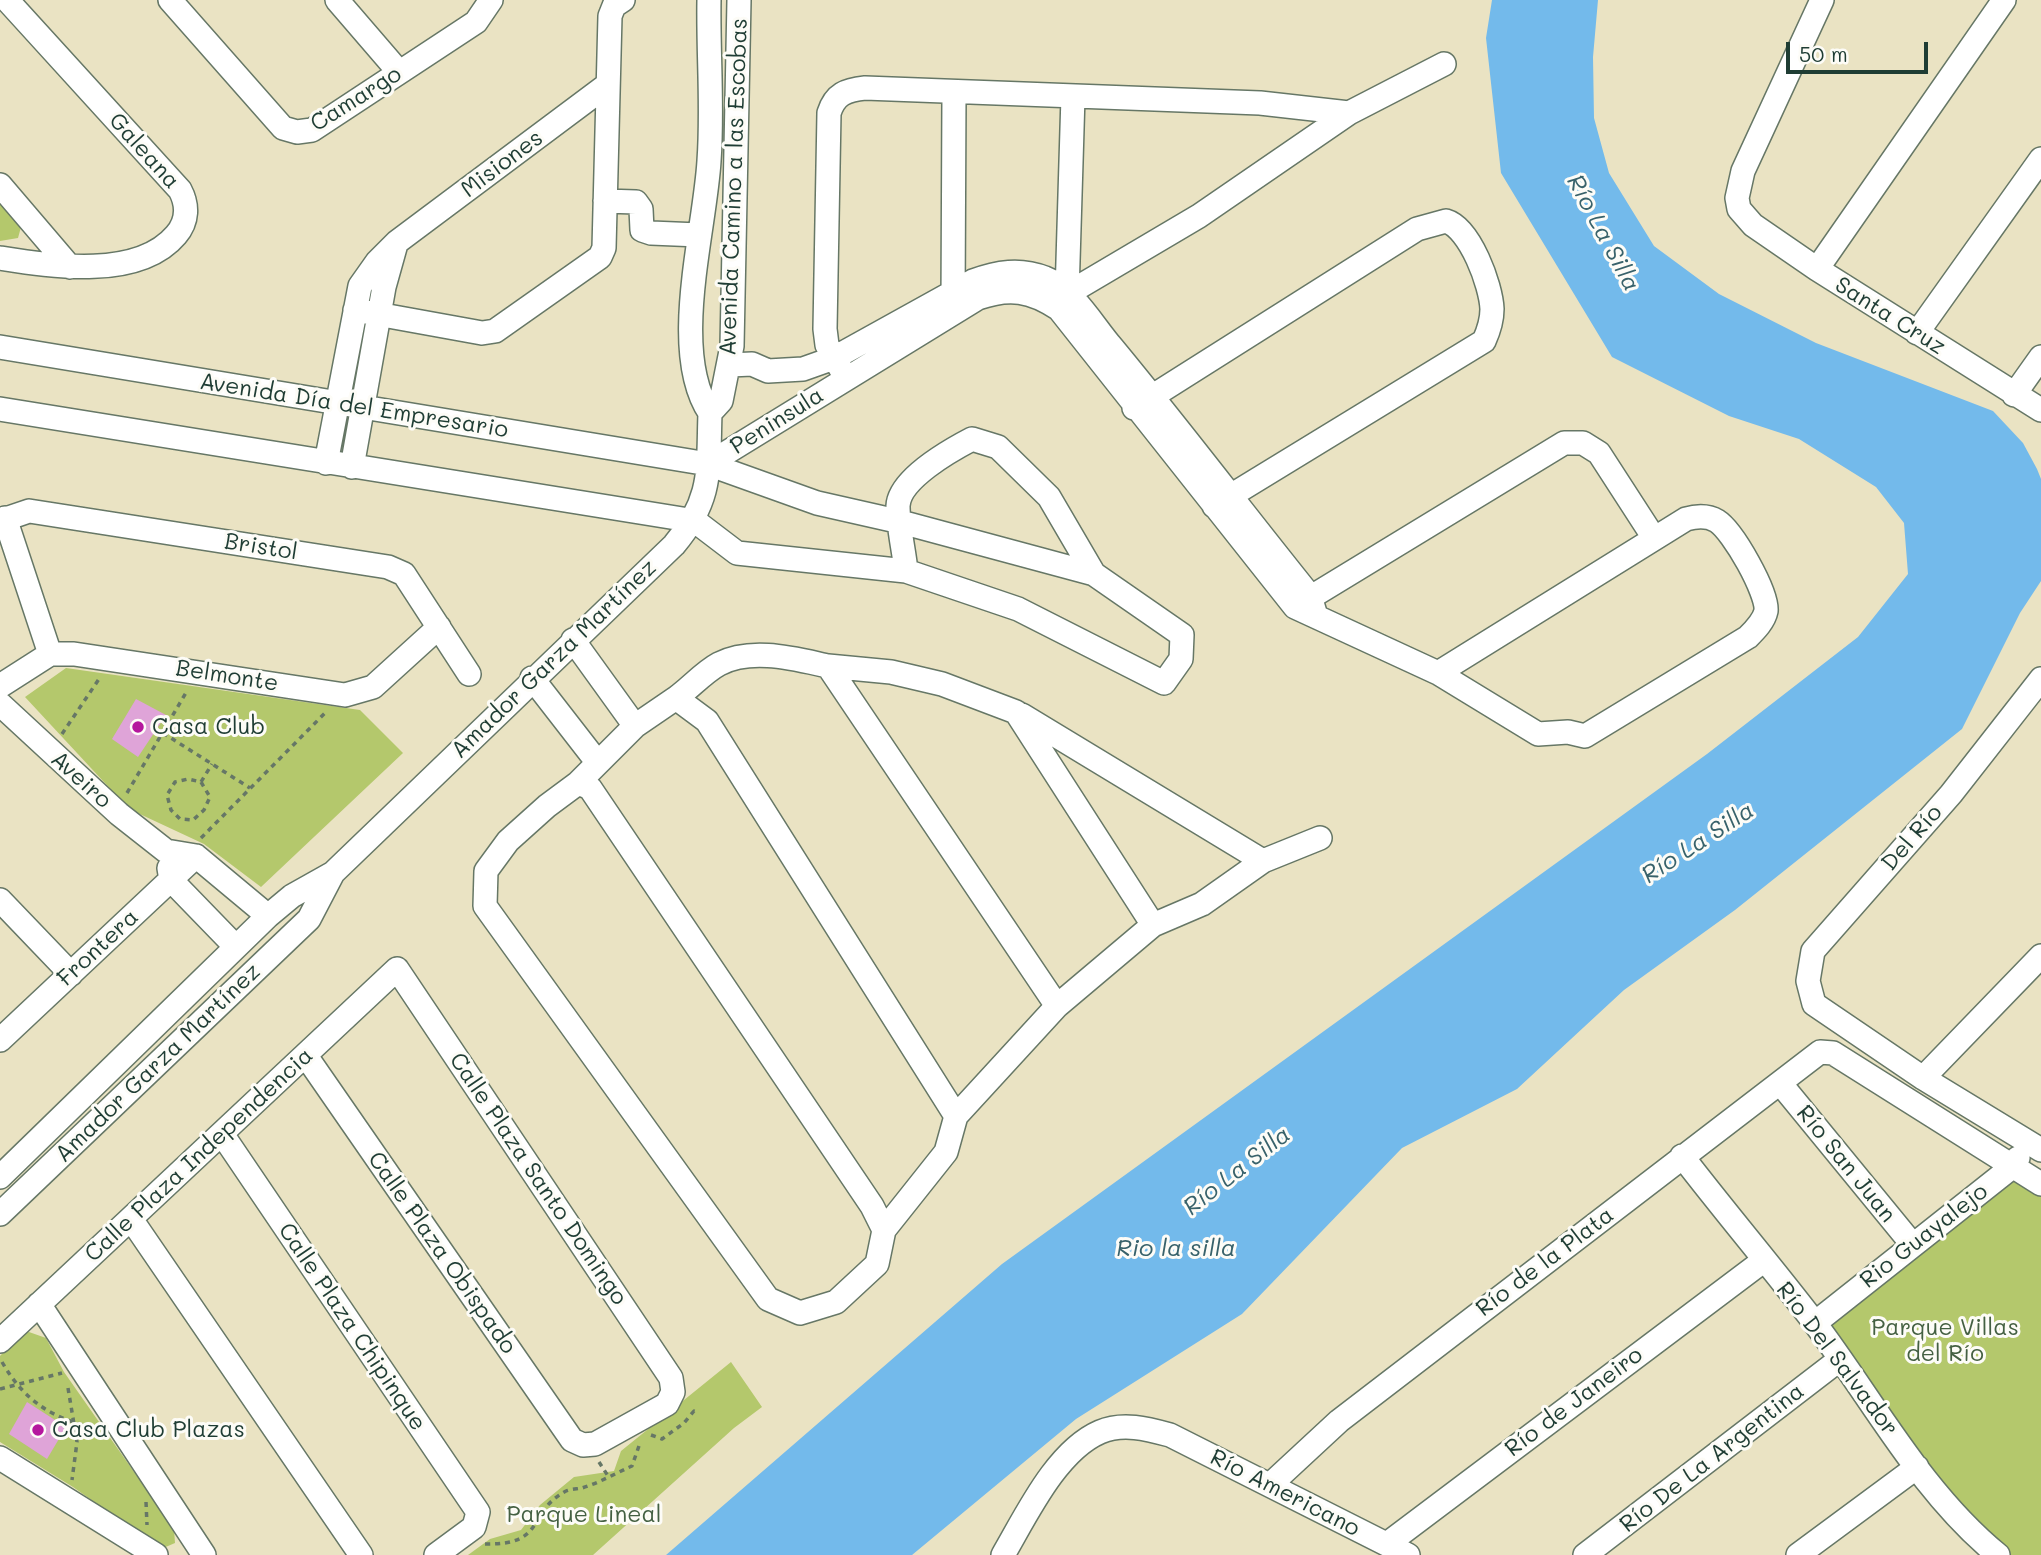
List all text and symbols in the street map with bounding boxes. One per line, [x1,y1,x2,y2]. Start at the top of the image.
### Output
street label: Avenida Camino a las Escobas [714,18,754,356]
scale bar [1789,28,1931,72]
text: 50 m [1799,40,1848,67]
street label: Camargo [305,60,407,138]
street label: Galeana [103,107,185,195]
street label: Misiones [456,124,548,204]
water label: Río La Silla [1560,170,1646,296]
street label: Santa Cruz [1830,271,1950,361]
street label: Avenida Día del Empresario [198,368,510,444]
street label: Peninsula [725,382,829,460]
street label: Bristol [223,528,299,566]
street label: Amador Garza Martínez [446,554,662,764]
street label: Belmonte [174,654,280,698]
place label: Casa Club [152,713,265,741]
marker: Casa Club [130,719,146,735]
street label: Aveiro [45,746,117,814]
water label: Río La Silla [1637,796,1759,890]
street label: Del Río [1876,799,1948,877]
street label: Frontera [52,903,144,993]
street label: Amador Garza Martínez [50,958,266,1168]
street label: Calle Plaza Independencia [79,1042,319,1268]
street label: Calle Plaza Santo Domingo [443,1048,633,1310]
street label: Río San Juan [1790,1100,1902,1228]
water label: Río La Silla [1178,1120,1296,1222]
street label: Calle Plaza Obispado [362,1147,522,1359]
street label: Rio Guayalejo [1855,1178,1993,1294]
street label: Río de la Plata [1471,1201,1619,1323]
street label: Calle Plaza Chipinque [272,1218,432,1436]
water label: Rio la silla [1116,1235,1236,1263]
street label: Río Del Salvador [1770,1277,1904,1441]
park label: Parque Villas del Río [1871,1314,2019,1368]
street label: Río de Janeiro [1500,1341,1648,1463]
street label: Río De La Argentina [1614,1378,1810,1538]
place label: Casa Club Plazas [52,1416,245,1444]
marker: Casa Club Plazas [30,1422,46,1438]
street label: Río Americano [1206,1443,1364,1543]
park label: Parque Lineal [506,1501,662,1529]

